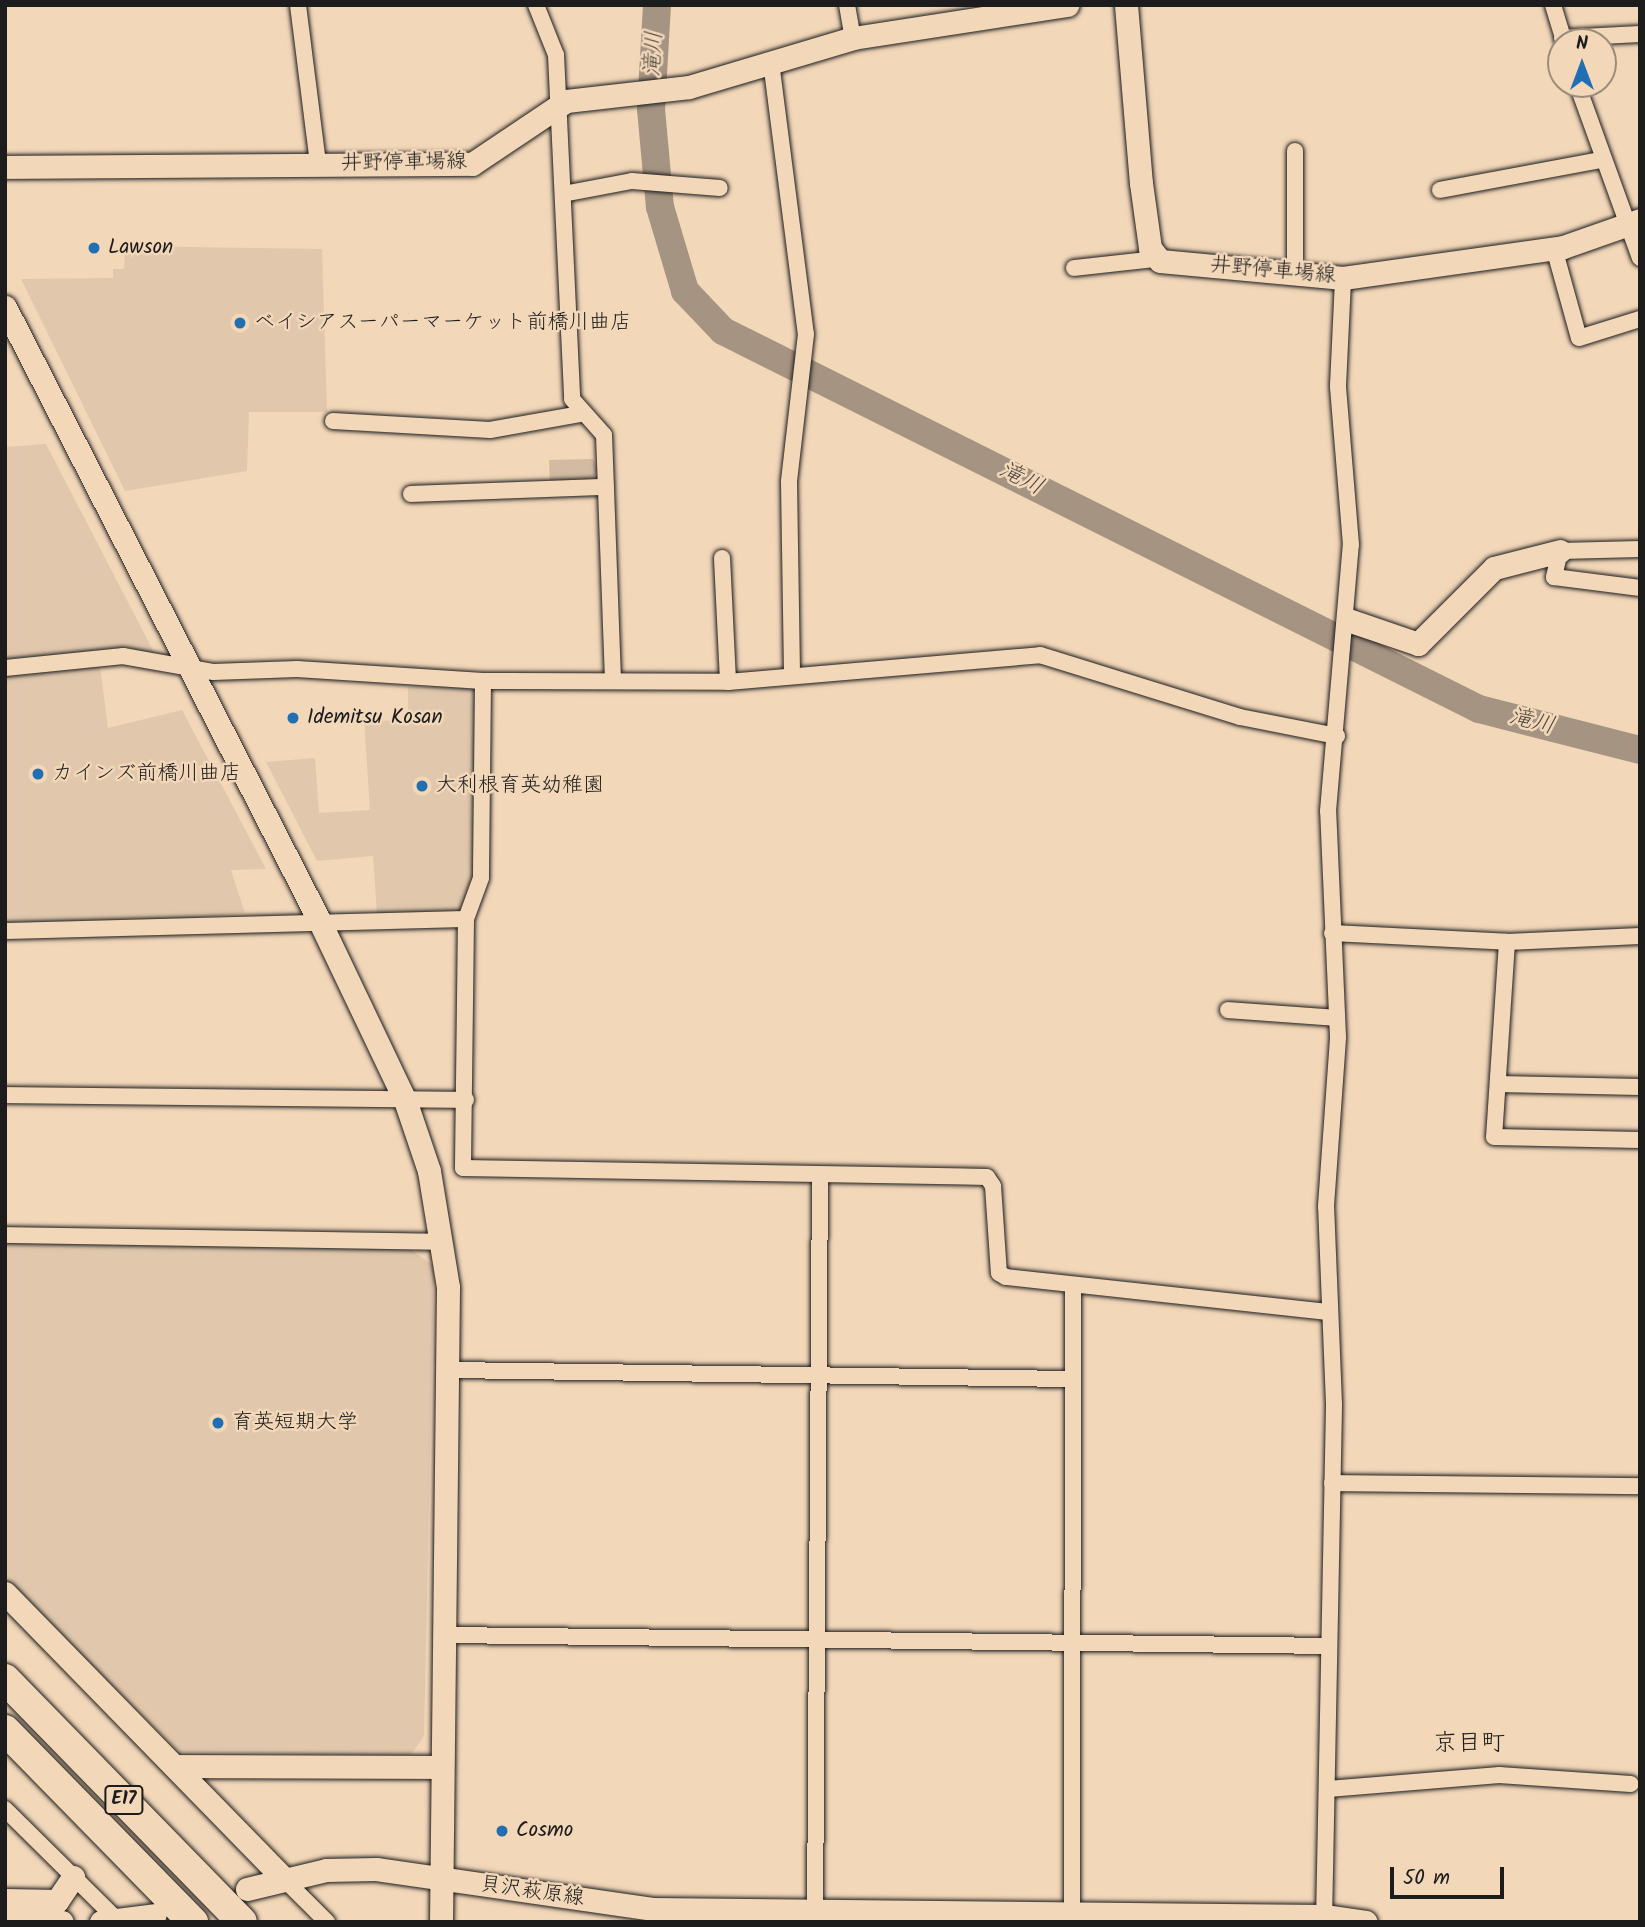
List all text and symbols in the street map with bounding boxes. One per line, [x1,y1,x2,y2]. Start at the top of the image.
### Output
north arrow [1547,28,1617,98]
text: N [1576,29,1588,59]
water label: 滝川 [639,30,669,78]
street label: 井野停車場線 [341,149,467,177]
place label: Lawson [108,235,173,261]
marker: Lawson [86,240,102,256]
street label: 井野停車場線 [1209,253,1337,289]
place label: ベイシアスーパーマーケット前橋川曲店 [254,310,631,336]
marker: ベイシアスーパーマーケット前橋川曲店 [232,315,248,331]
water label: 滝川 [994,456,1048,502]
water label: 滝川 [1506,703,1558,741]
place label: Idemitsu Kosan [307,705,443,731]
marker: Idemitsu Kosan [285,710,301,726]
place label: カインズ前橋川曲店 [52,761,241,787]
marker: カインズ前橋川曲店 [30,766,46,782]
place label: 大利根育英幼稚園 [436,773,604,799]
marker: 大利根育英幼稚園 [414,778,430,794]
place label: 育英短期大学 [232,1410,358,1436]
marker: 育英短期大学 [210,1415,226,1431]
district label: 京目町 [1433,1730,1505,1758]
road number: E17 [103,1784,145,1816]
place label: Cosmo [516,1818,573,1844]
marker: Cosmo [494,1823,510,1839]
scale bar [1393,1854,1507,1898]
text: 50 m [1403,1862,1450,1895]
street label: 貝沢萩原線 [478,1872,586,1912]

